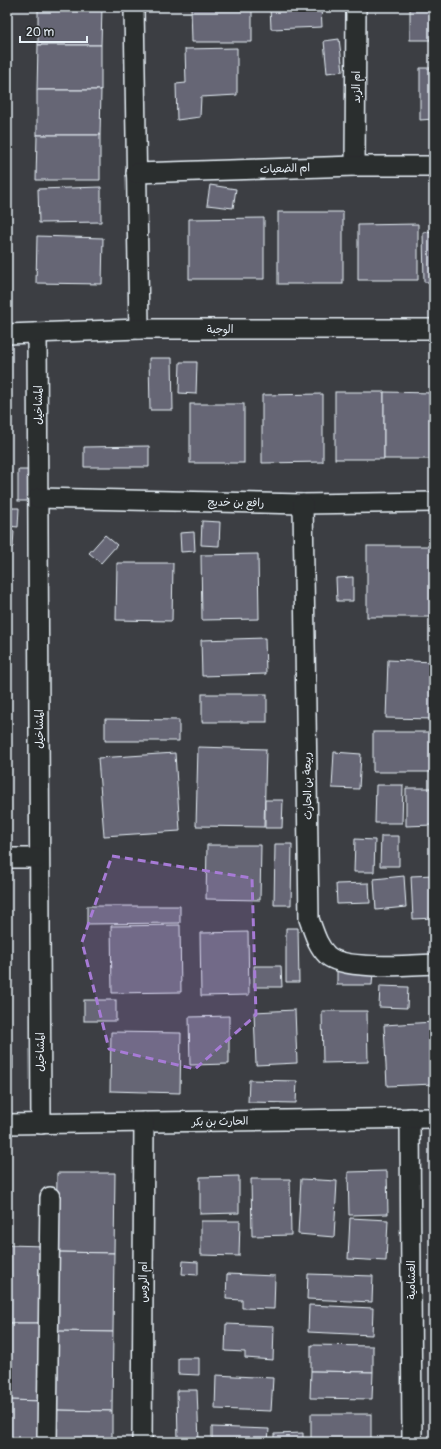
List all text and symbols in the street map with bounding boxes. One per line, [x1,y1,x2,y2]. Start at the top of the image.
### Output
scale bar [20,18,87,44]
text: 20 m [26,25,55,40]
street label: ام الزبد [350,71,365,103]
street label: ام الضعيات [260,161,310,178]
street label: الوجبة [207,323,233,337]
street label: المشاخيل [32,385,45,425]
street label: رافع بن خديج [208,496,264,511]
street label: المشاخيل [33,709,46,749]
street label: ربيعة بن الحارث [300,752,316,820]
street label: المشاخيل [34,1032,47,1072]
street label: الحارث بن بكر [191,1115,249,1130]
street label: الغشامية [405,1260,418,1300]
street label: ام الروس [137,1262,152,1302]

